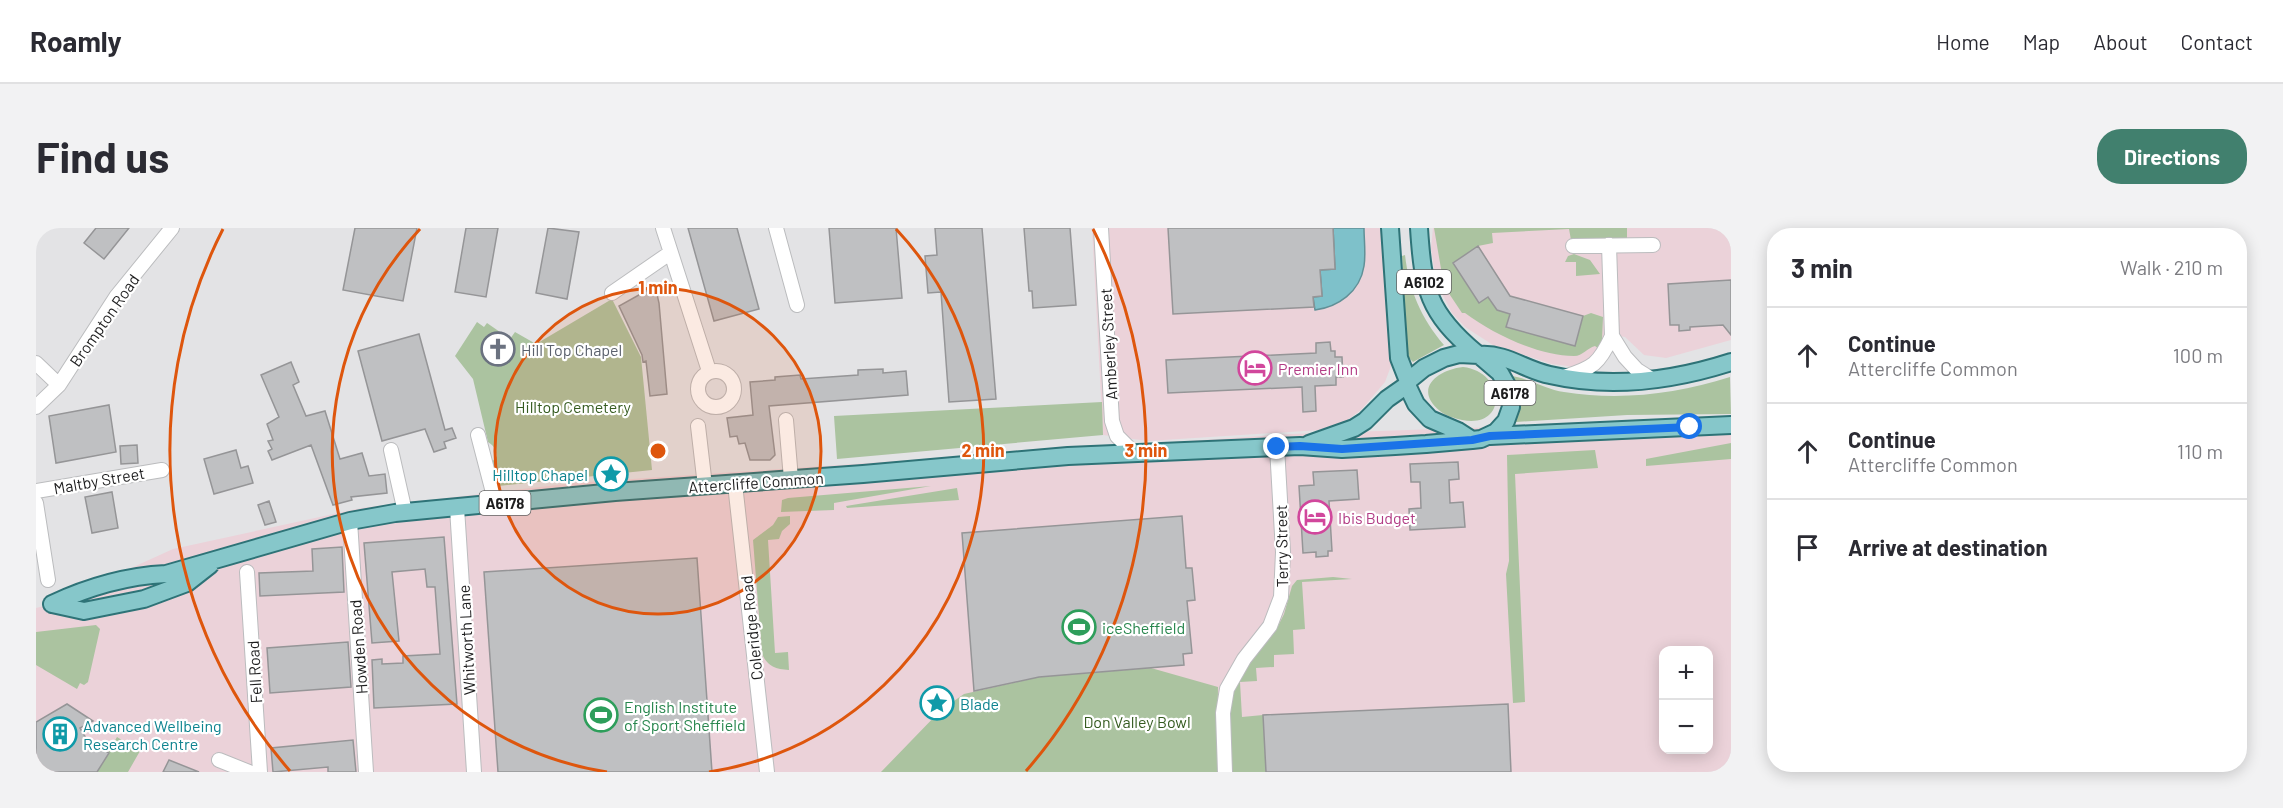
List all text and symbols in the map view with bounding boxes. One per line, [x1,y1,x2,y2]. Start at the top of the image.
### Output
text: Roamly [30,24,122,58]
text: Home [1936,29,1990,54]
text: Map [2023,29,2060,54]
text: About [2093,29,2148,54]
text: Contact [2181,29,2253,54]
button: Directions [2097,129,2247,184]
text: Find us [36,131,169,181]
text: 3 min [1791,252,1853,283]
text: Walk · 210 m [2120,255,2223,279]
street label: Brompton Road [65,270,143,370]
road number: A6102 [1397,270,1451,294]
text: 1 min [638,276,678,298]
street label: Amberley Street [1096,287,1120,401]
text: Continue [1848,330,1936,356]
church icon: Hill Top Chapel [480,331,516,367]
icon: ahead [1791,339,1824,372]
place label: Hill Top Chapel [521,340,622,359]
text: 100 m [2173,343,2223,367]
hotel icon: Premier Inn [1237,350,1273,386]
text: Attercliffe Common [1848,356,2018,380]
place label: Premier Inn [1278,359,1358,378]
road number: A6178 [1484,381,1536,405]
park label: Hilltop Cemetery [515,397,632,416]
route start [1676,413,1702,439]
text: Continue [1848,426,1936,452]
route end [1263,433,1289,459]
icon: ahead [1791,435,1824,468]
text: 2 min [961,439,1005,461]
text: 3 min [1125,439,1167,461]
text: 110 m [2177,439,2223,463]
centre of rings [648,441,668,461]
text: Attercliffe Common [1848,452,2018,476]
place icon: Hilltop Chapel [593,456,629,492]
street label: Maltby Street [52,463,146,497]
place label: Hilltop Chapel [492,465,588,484]
street label: Attercliffe Common [688,468,824,496]
road number: A6178 [480,491,530,515]
hotel icon: Ibis Budget [1297,499,1333,535]
street label: Terry Street [1271,504,1291,588]
place label: Ibis Budget [1338,508,1416,527]
icon: arrive [1791,531,1824,564]
text: Arrive at destination [1848,534,2047,560]
street label: Coleridge Road [736,575,766,681]
street label: Whitworth Lane [454,584,478,696]
street label: Howden Road [345,599,371,695]
sports icon: iceSheffield [1061,609,1097,645]
place label: iceSheffield [1102,618,1185,637]
street label: Fell Road [243,640,265,704]
map controls [1659,646,1713,754]
button: + [1659,646,1713,700]
place icon: Blade [919,685,955,721]
place label: Blade [960,694,999,713]
sports icon: English Institute of Sport Sheffield [583,697,619,733]
place label: English Institute of Sport Sheffield [624,697,746,734]
button: − [1659,700,1713,754]
park label: Don Valley Bowl [1083,712,1191,731]
building icon: Advanced Wellbeing Research Centre [42,716,78,752]
place label: Advanced Wellbeing Research Centre [83,716,222,753]

